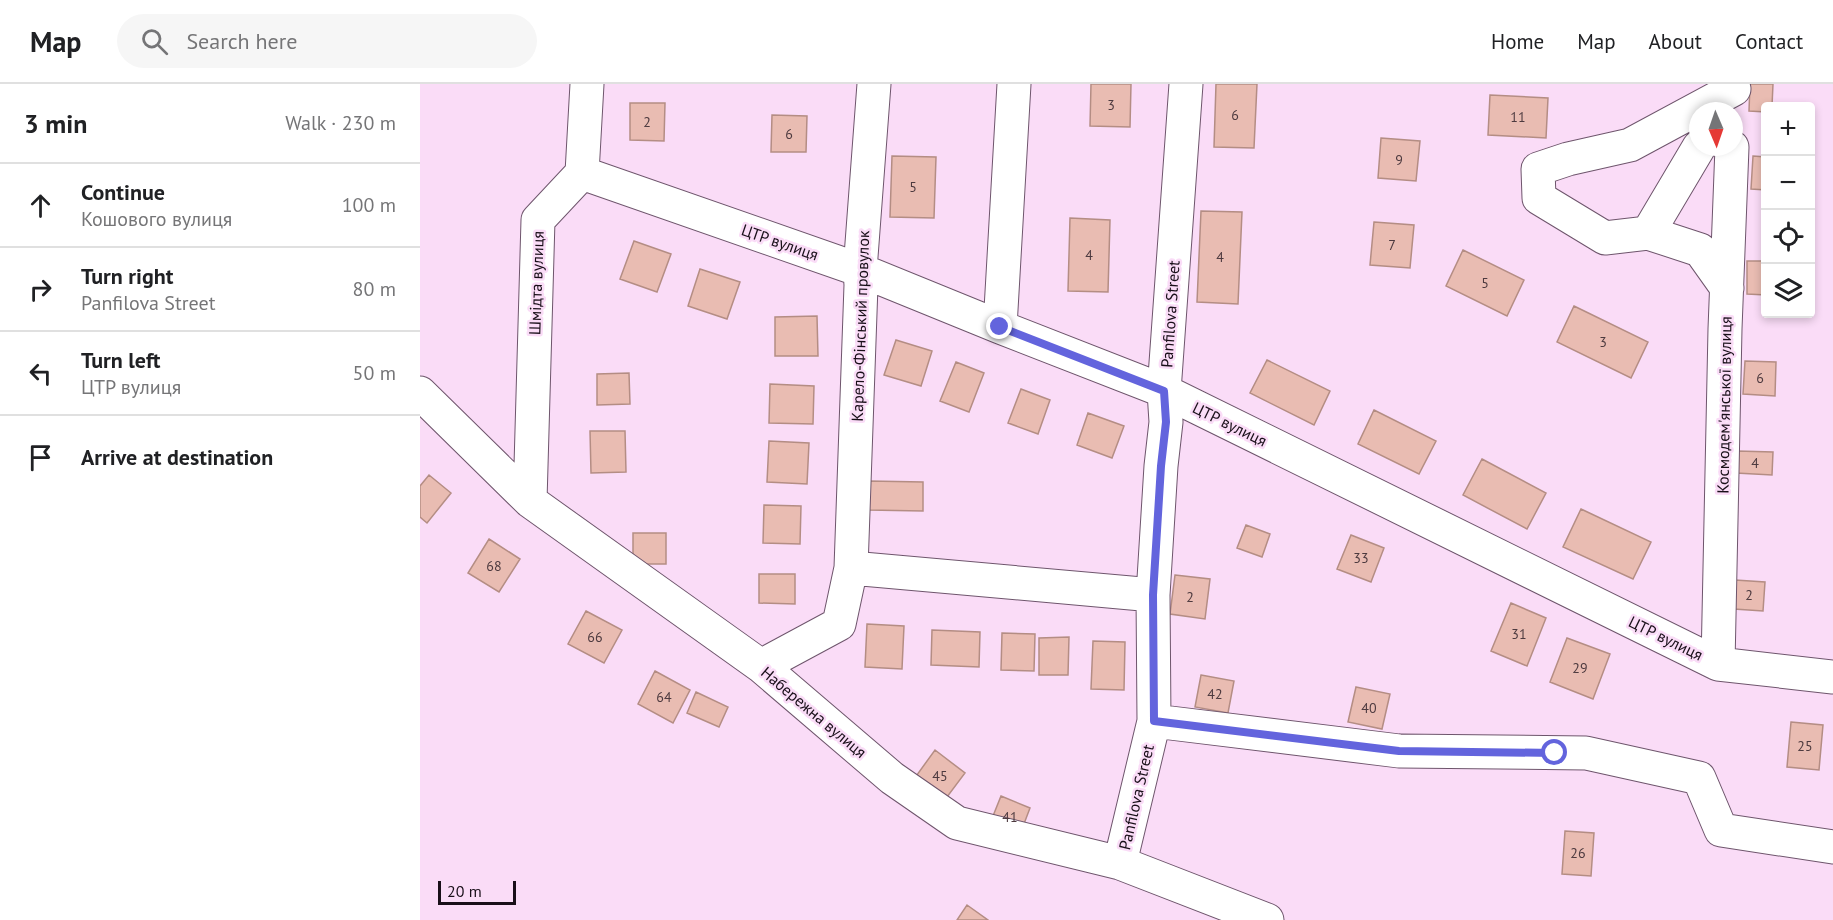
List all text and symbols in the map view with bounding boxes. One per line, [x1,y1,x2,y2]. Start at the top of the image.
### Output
search box [117,14,537,68]
text: Map [30,23,81,60]
icon: search [138,25,171,58]
text: Search here [186,27,297,55]
text: Home [1491,28,1544,55]
text: Map [1577,28,1616,55]
text: About [1649,28,1702,55]
text: Contact [1735,28,1803,55]
house number: 3 [1107,96,1115,114]
north arrow [1689,102,1743,156]
map controls [1761,102,1815,318]
button: + [1761,102,1815,156]
house number: 6 [1231,106,1239,124]
text: 3 min [24,107,87,140]
house number: 11 [1510,108,1526,126]
text: Walk · 230 m [285,110,396,136]
house number: 2 [643,113,651,131]
house number: 6 [785,125,793,143]
house number: 9 [1395,151,1403,169]
button: − [1761,156,1815,210]
text: Continue [81,178,165,206]
house number: 5 [909,178,917,196]
icon: ahead [24,189,57,222]
text: 100 m [342,192,396,218]
text: Кошового вулиця [81,206,232,232]
button: locate [1761,210,1815,264]
street label: ЦТР вулиця [739,219,821,265]
street label: Карело-Фінський провулок [847,230,873,422]
street label: Шмідта вулиця [524,231,548,335]
house number: 7 [1388,236,1396,254]
house number: 4 [1085,246,1093,264]
house number: 4 [1216,248,1224,266]
street label: Panfilova Street [1156,259,1184,368]
text: Turn right [81,262,173,290]
button: layers [1761,264,1815,318]
icon: right [24,273,57,306]
house number: 5 [1481,274,1489,292]
text: 80 m [353,276,396,302]
text: Panfilova Street [81,290,215,316]
route end [986,313,1012,339]
street label: Космодем'янської вулиця [1712,316,1736,494]
house number: 3 [1599,333,1607,351]
text: Turn left [81,346,161,374]
icon: left [24,357,57,390]
text: 50 m [353,360,396,386]
house number: 6 [1756,369,1764,387]
text: ЦТР вулиця [81,374,181,400]
street label: ЦТР вулиця [1190,397,1270,451]
icon: arrive [24,441,57,474]
text: Arrive at destination [81,443,273,471]
house number: 4 [1751,454,1759,472]
house number: 33 [1353,549,1369,567]
house number: 68 [486,557,502,575]
house number: 2 [1745,586,1753,604]
house number: 2 [1186,588,1194,606]
street label: ЦТР вулиця [1626,611,1706,665]
house number: 31 [1511,625,1527,643]
house number: 66 [587,628,603,646]
house number: 29 [1572,659,1588,677]
street label: Набережна вулиця [757,662,871,762]
house number: 42 [1207,685,1223,703]
house number: 64 [656,688,672,706]
house number: 40 [1361,699,1377,717]
house number: 25 [1797,737,1813,755]
route start [1541,739,1567,765]
street label: Panfilova Street [1114,742,1158,852]
house number: 45 [932,767,948,785]
house number: 41 [1002,808,1018,826]
house number: 26 [1570,844,1586,862]
scale bar [438,878,516,906]
text: 20 m [447,881,482,901]

